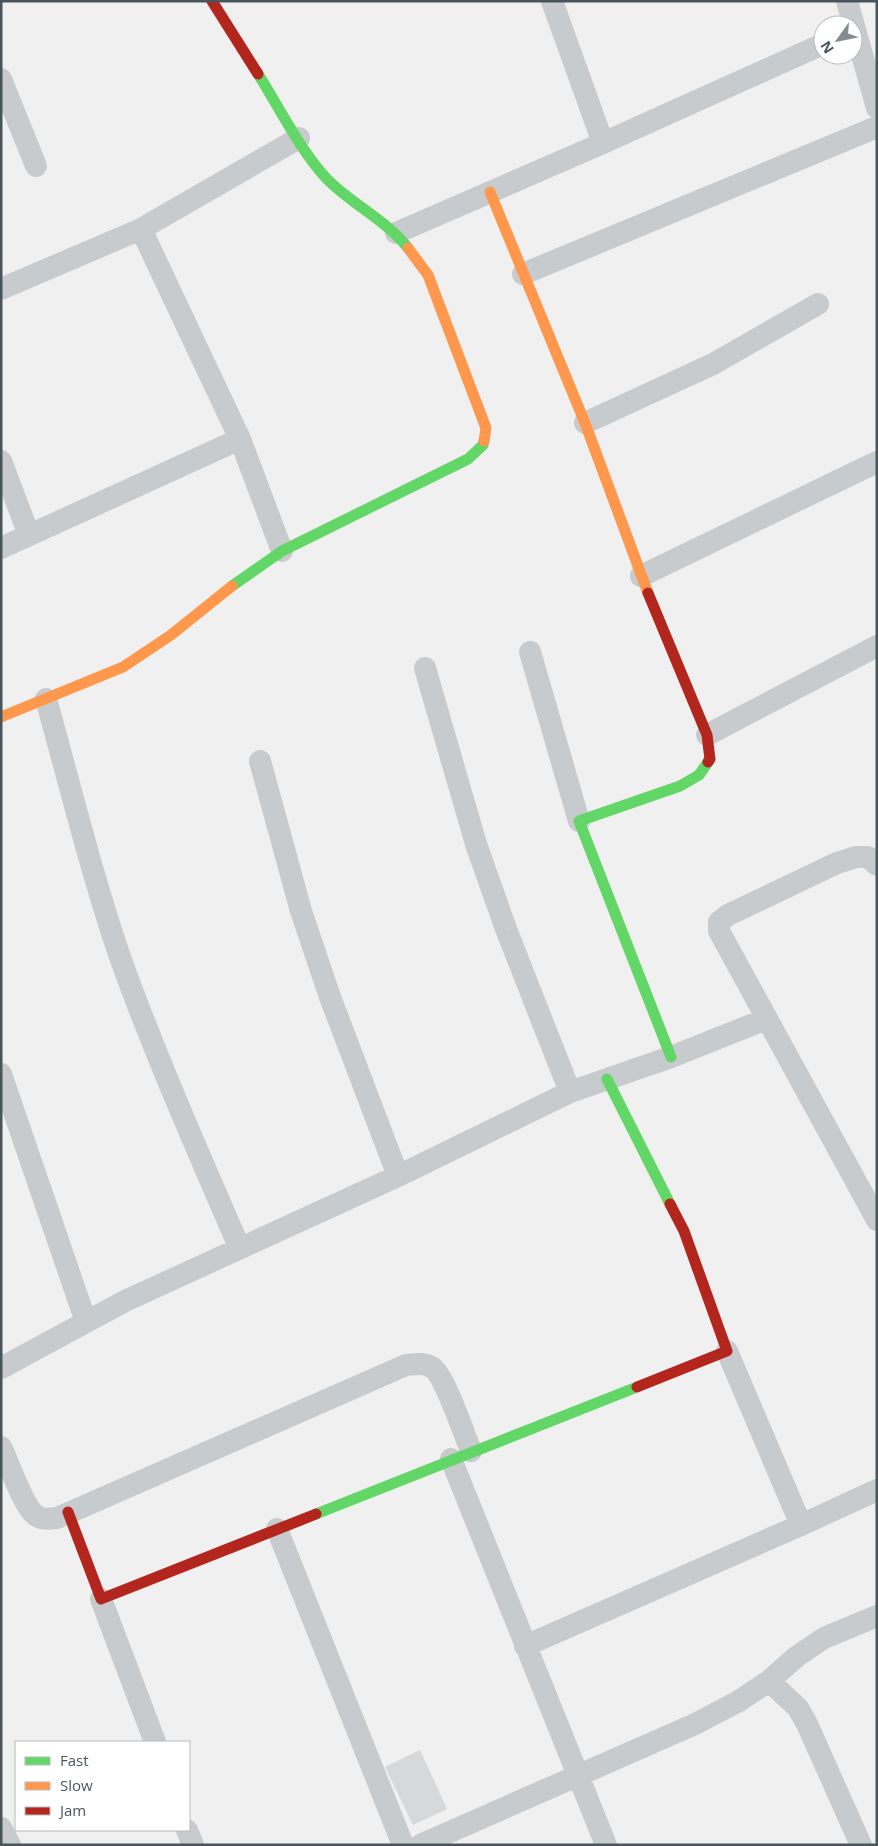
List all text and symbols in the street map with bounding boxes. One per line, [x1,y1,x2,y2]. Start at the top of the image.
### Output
north arrow [813,15,863,65]
text: N [816,37,838,57]
legend [15,1741,190,1831]
text: Fast [60,1750,89,1770]
text: Slow [60,1775,93,1795]
text: Jam [58,1800,86,1820]

